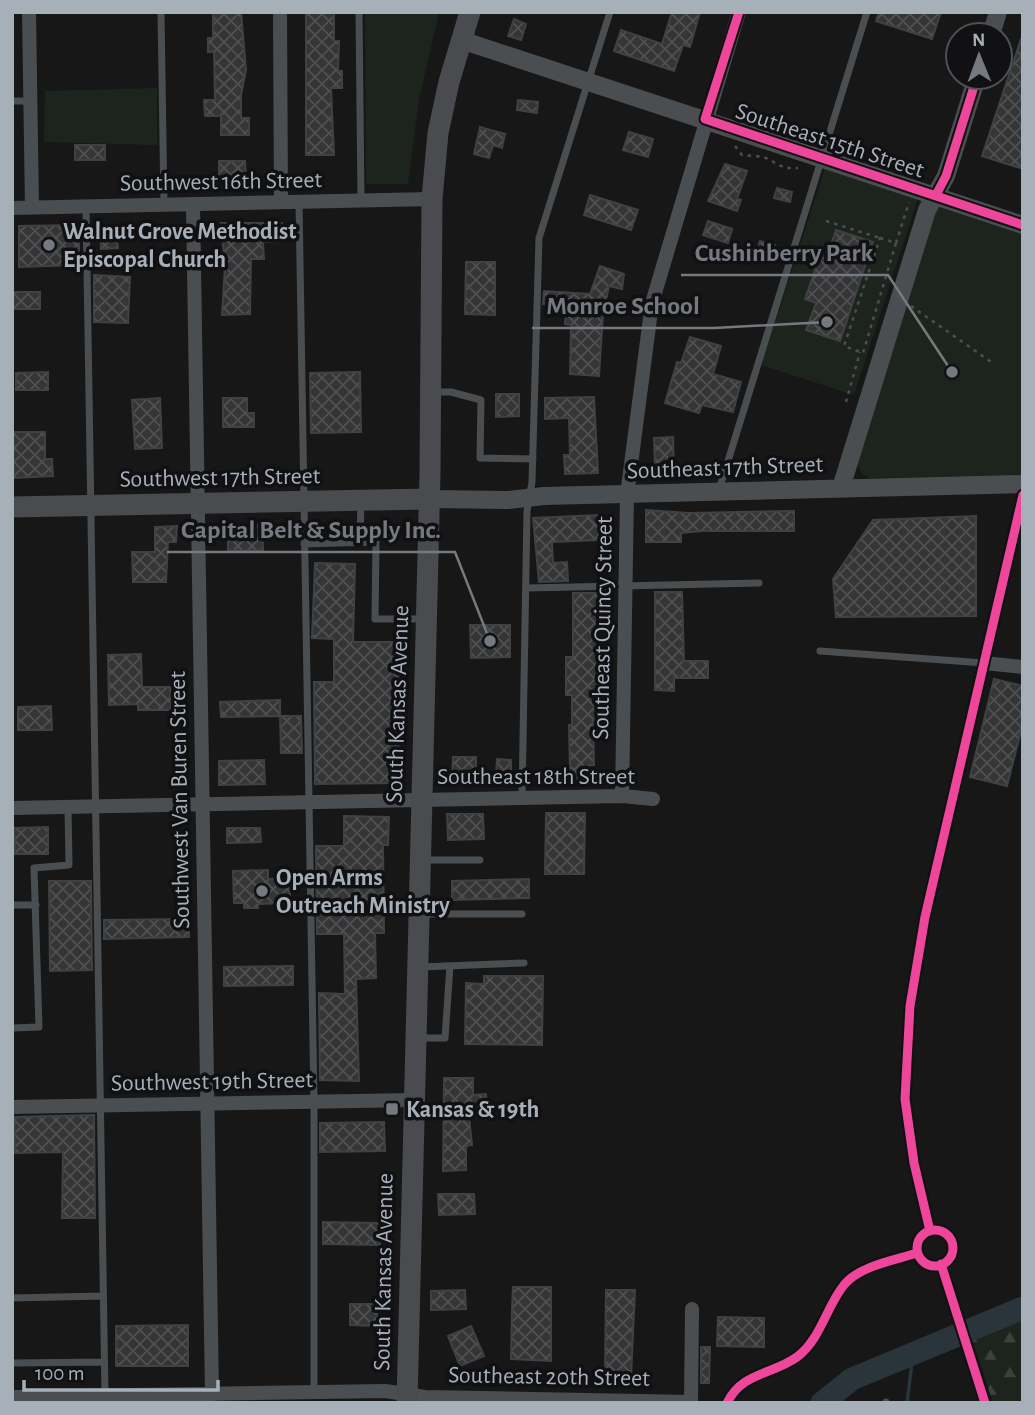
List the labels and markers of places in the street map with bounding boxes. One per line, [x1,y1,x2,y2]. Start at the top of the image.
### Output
place label: Walnut Grove Methodist Episcopal Church [63,220,296,272]
callout: Cushinberry Park [681,228,888,275]
marker: Walnut Grove Methodist Episcopal Church [41,237,57,253]
callout: Monroe School [532,281,714,328]
callout: Capital Belt & Supply Inc. [167,505,455,552]
place label: Open Arms Outreach Ministry [276,866,450,918]
marker: Open Arms Outreach Ministry [254,883,270,899]
place label: Kansas & 19th [406,1098,539,1122]
marker: Kansas & 19th [384,1101,400,1117]

